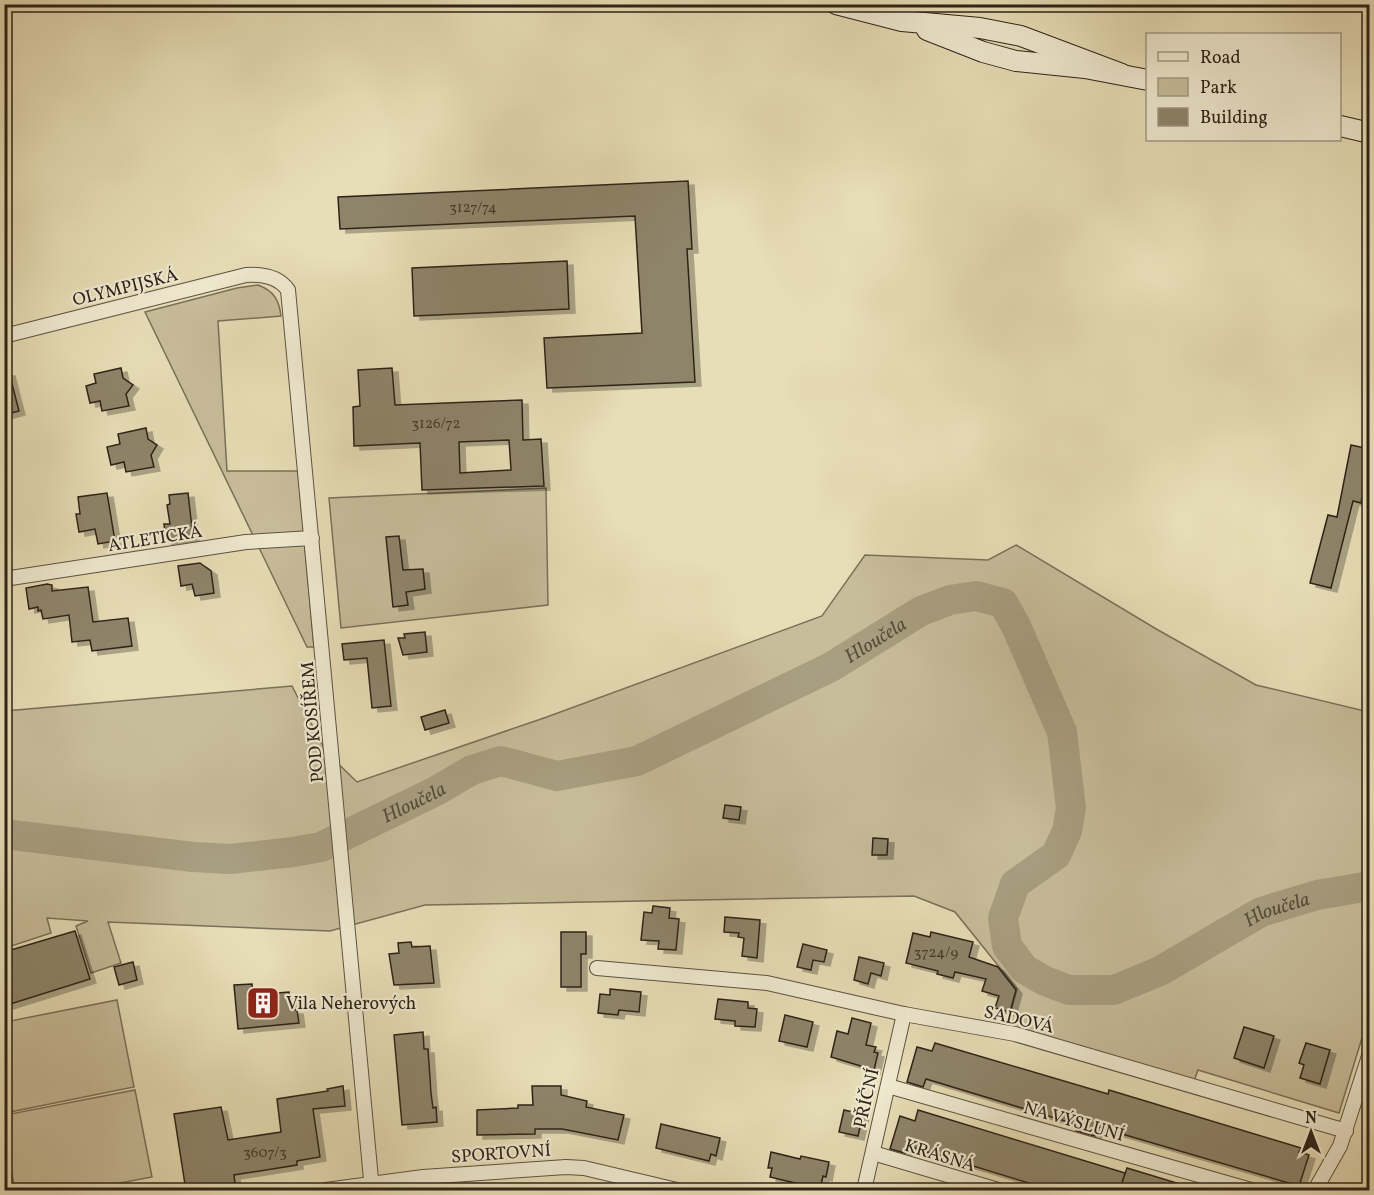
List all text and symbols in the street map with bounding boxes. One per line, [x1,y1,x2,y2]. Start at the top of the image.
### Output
legend [1146,33,1341,141]
text: Road [1200,46,1241,71]
text: Park [1200,76,1237,101]
text: Building [1200,106,1268,131]
house number: 3127/74 [449,198,497,219]
street label: OLYMPIJSKÁ [70,263,181,314]
house number: 3126/72 [411,414,461,435]
street label: ATLETICKÁ [106,520,204,559]
water label: Hloučela [840,611,913,671]
street label: POD KOSÍŘEM [296,660,331,783]
water label: Hloučela [377,776,452,831]
water label: Hloučela [1239,886,1313,935]
house number: 3724/9 [914,943,958,964]
building icon: Vila Neherových [245,985,281,1021]
place label: Vila Neherových [286,992,417,1017]
street label: SADOVÁ [981,1000,1056,1041]
street label: PŘÍČNÍ [848,1066,886,1131]
street label: NA VÝSLUNÍ [1020,1096,1127,1149]
north arrow [1281,1102,1341,1162]
text: N [1305,1108,1317,1130]
street label: KRÁSNÁ [901,1134,978,1179]
street label: SPORTOVNÍ [450,1139,552,1170]
house number: 3607/3 [243,1143,287,1164]

